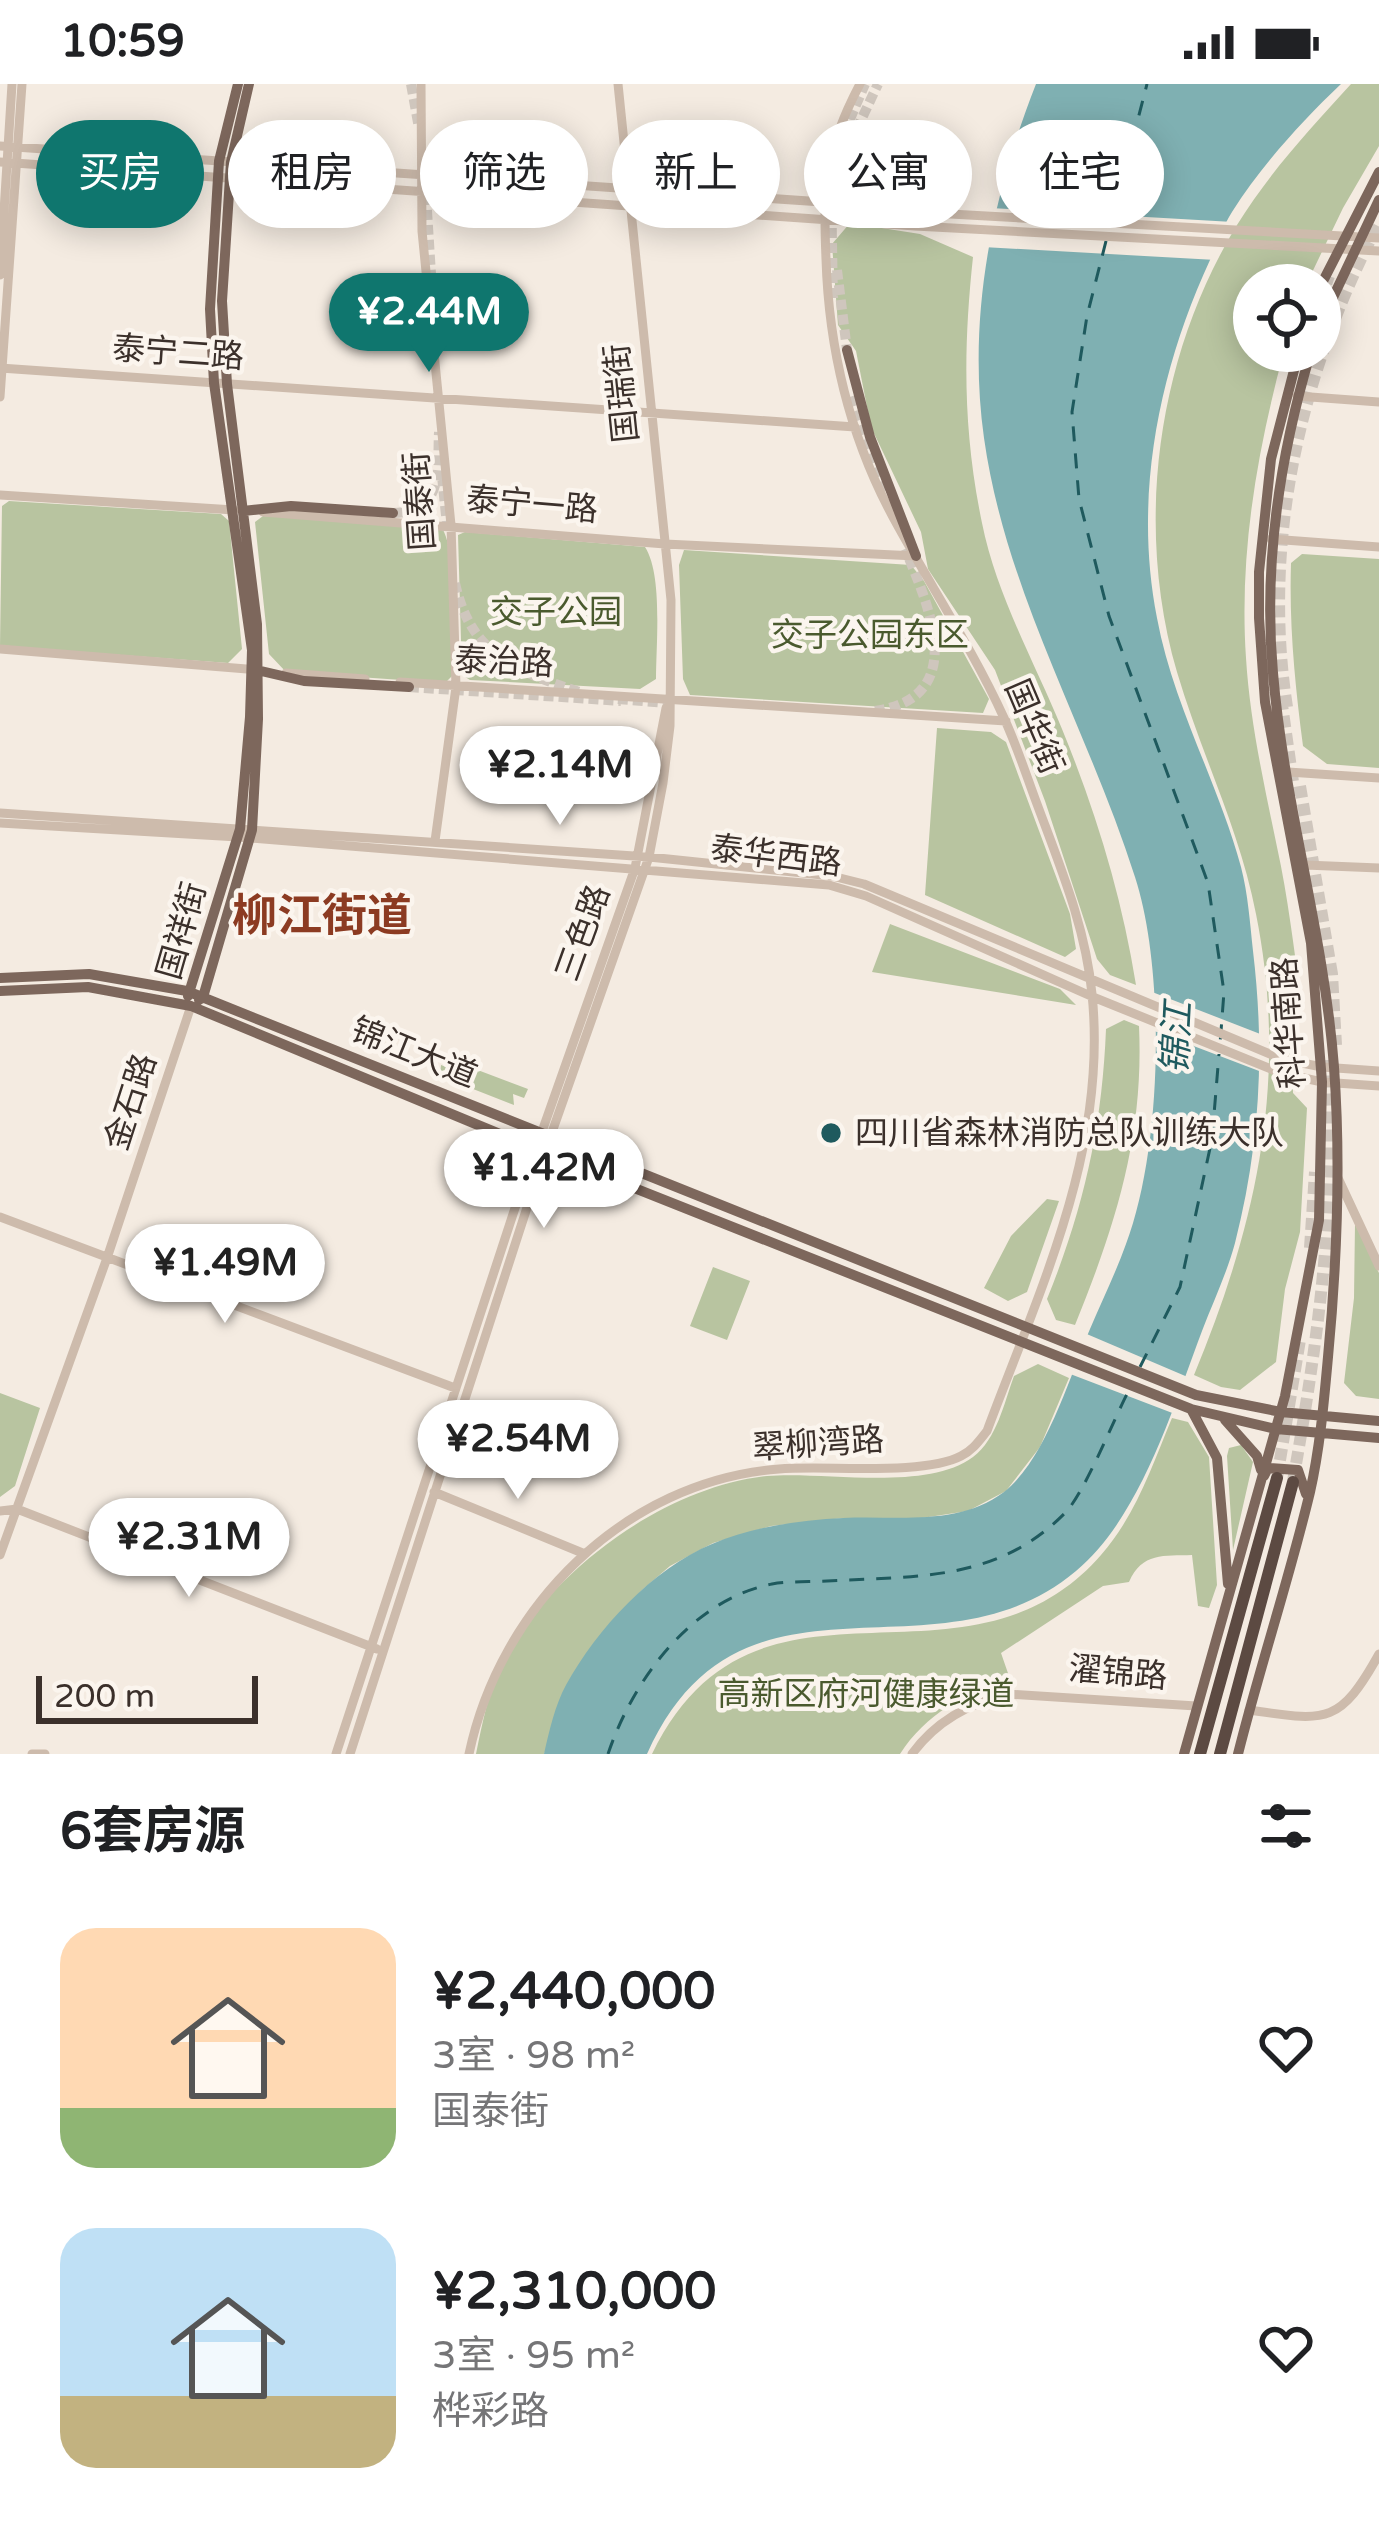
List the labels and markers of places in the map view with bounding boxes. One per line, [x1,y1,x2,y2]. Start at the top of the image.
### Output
pin: ¥2.44M [331,273,527,375]
pin: ¥2.14M [462,726,658,828]
place label: 四川省森林消防总队训练大队 [855,1114,1284,1153]
marker: 四川省森林消防总队训练大队 [818,1120,844,1146]
pin: ¥1.42M [446,1129,642,1231]
pin: ¥1.49M [127,1224,323,1326]
pin: ¥2.54M [420,1400,616,1502]
pin: ¥2.31M [91,1498,287,1600]

